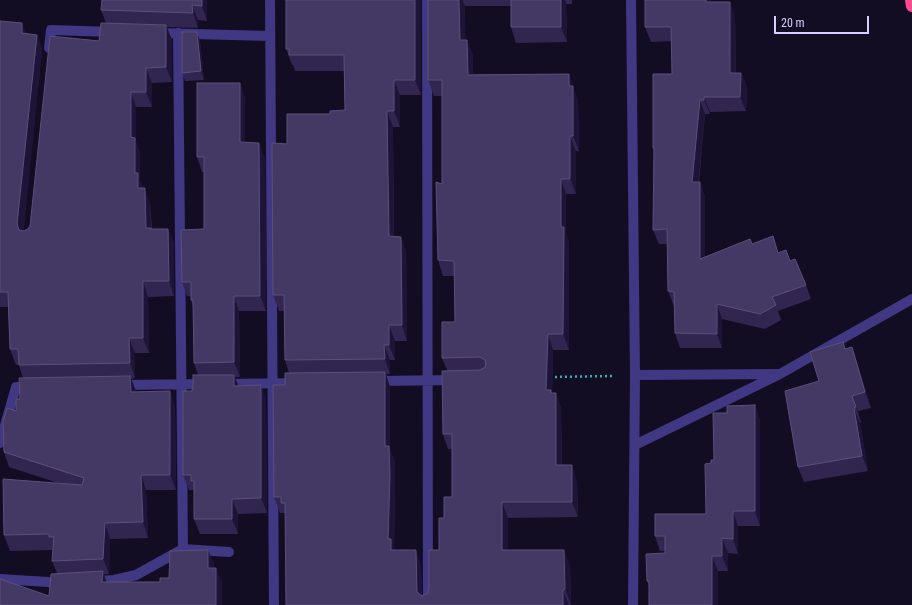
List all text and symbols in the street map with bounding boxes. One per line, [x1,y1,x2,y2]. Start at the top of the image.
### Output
scale bar [776,8,871,34]
text: 20 m [781,16,805,30]

